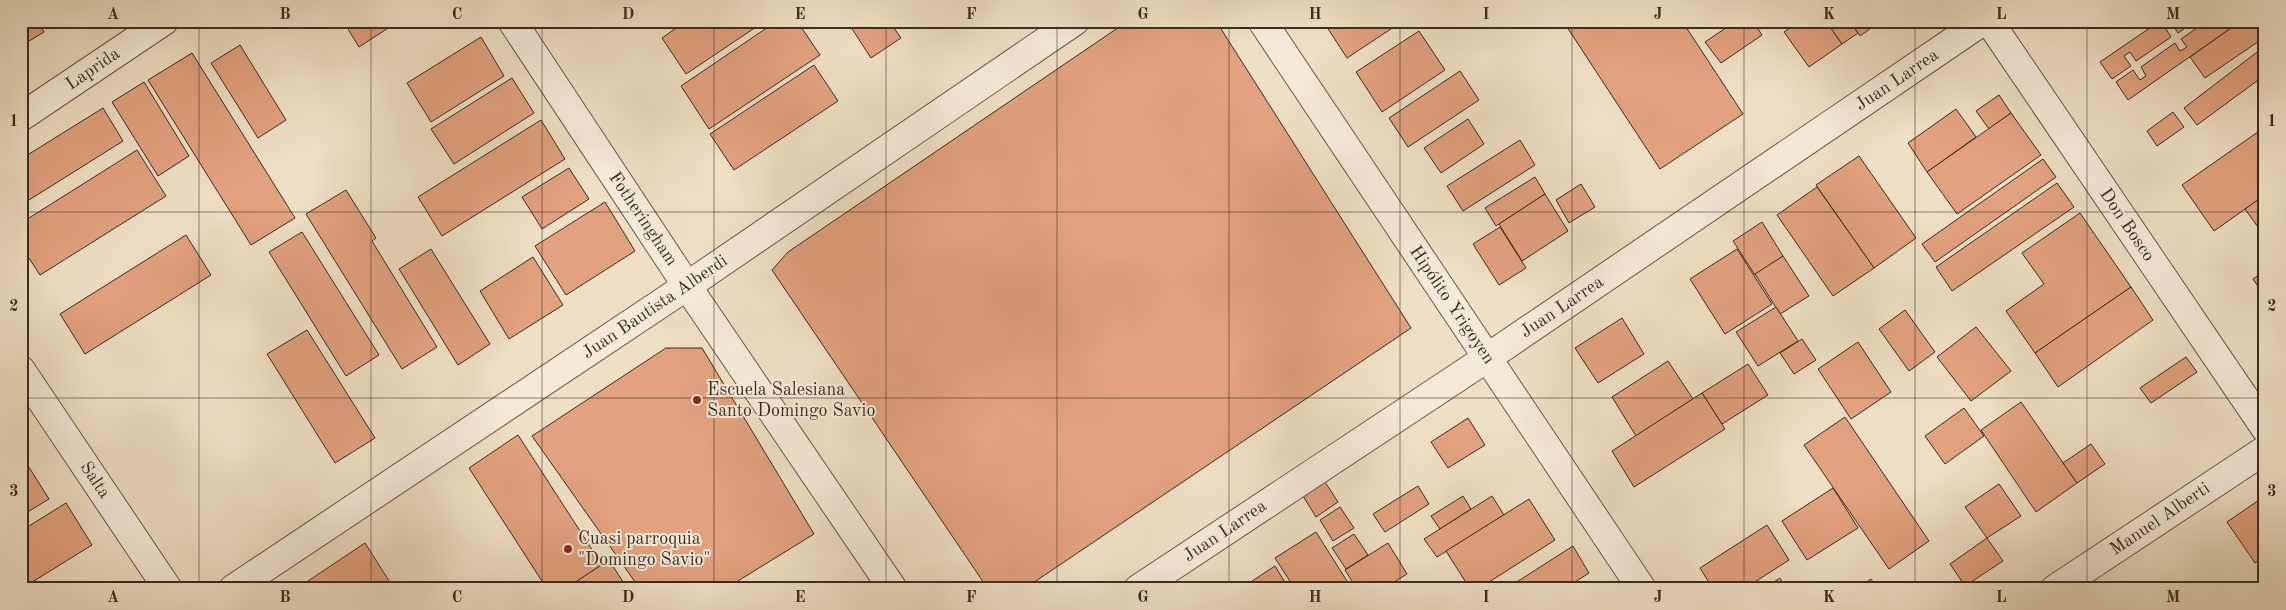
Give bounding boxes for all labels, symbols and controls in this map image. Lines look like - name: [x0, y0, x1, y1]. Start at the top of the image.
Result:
- text: A: [107, 7, 119, 23]
- text: B: [279, 7, 291, 23]
- text: C: [452, 7, 462, 23]
- text: D: [622, 7, 634, 23]
- text: E: [794, 7, 806, 23]
- text: F: [966, 7, 977, 23]
- text: G: [1137, 7, 1149, 23]
- text: H: [1308, 7, 1322, 23]
- text: I: [1482, 7, 1490, 23]
- text: J: [1654, 7, 1663, 23]
- text: K: [1823, 7, 1835, 23]
- text: L: [1996, 7, 2007, 23]
- text: M: [2166, 7, 2180, 23]
- street label: Laprida: [63, 44, 123, 93]
- street label: Juan Larrea: [1852, 46, 1942, 114]
- text: 1: [9, 114, 19, 130]
- text: 1: [2267, 114, 2277, 130]
- street label: Fotheringham: [605, 169, 681, 269]
- street label: Don Bosco: [2096, 185, 2158, 265]
- street label: Hipólito Yrigoyen: [1406, 243, 1498, 367]
- street label: Juan Bautista Alberdi: [579, 252, 731, 362]
- street label: Juan Larrea: [1517, 273, 1607, 341]
- text: 2: [9, 299, 19, 315]
- text: 2: [2267, 299, 2277, 315]
- place label: Escuela Salesiana Santo Domingo Savio: [707, 381, 875, 420]
- marker: Escuela Salesiana Santo Domingo Savio: [691, 394, 703, 406]
- street label: Salta: [76, 458, 114, 502]
- street label: Manuel Alberti: [2107, 479, 2213, 559]
- text: 3: [9, 484, 19, 500]
- text: 3: [2267, 484, 2277, 500]
- street label: Juan Larrea: [1180, 497, 1270, 565]
- place label: Cuasi parroquia "Domingo Savio": [578, 530, 711, 569]
- marker: Cuasi parroquia "Domingo Savio": [562, 543, 574, 555]
- text: A: [107, 590, 119, 606]
- text: B: [279, 590, 291, 606]
- text: C: [452, 590, 462, 606]
- text: D: [622, 590, 634, 606]
- text: E: [794, 590, 806, 606]
- text: F: [966, 590, 977, 606]
- text: G: [1137, 590, 1149, 606]
- text: H: [1308, 590, 1322, 606]
- text: I: [1482, 590, 1490, 606]
- text: J: [1654, 590, 1663, 606]
- text: K: [1823, 590, 1835, 606]
- text: L: [1996, 590, 2007, 606]
- text: M: [2166, 590, 2180, 606]

